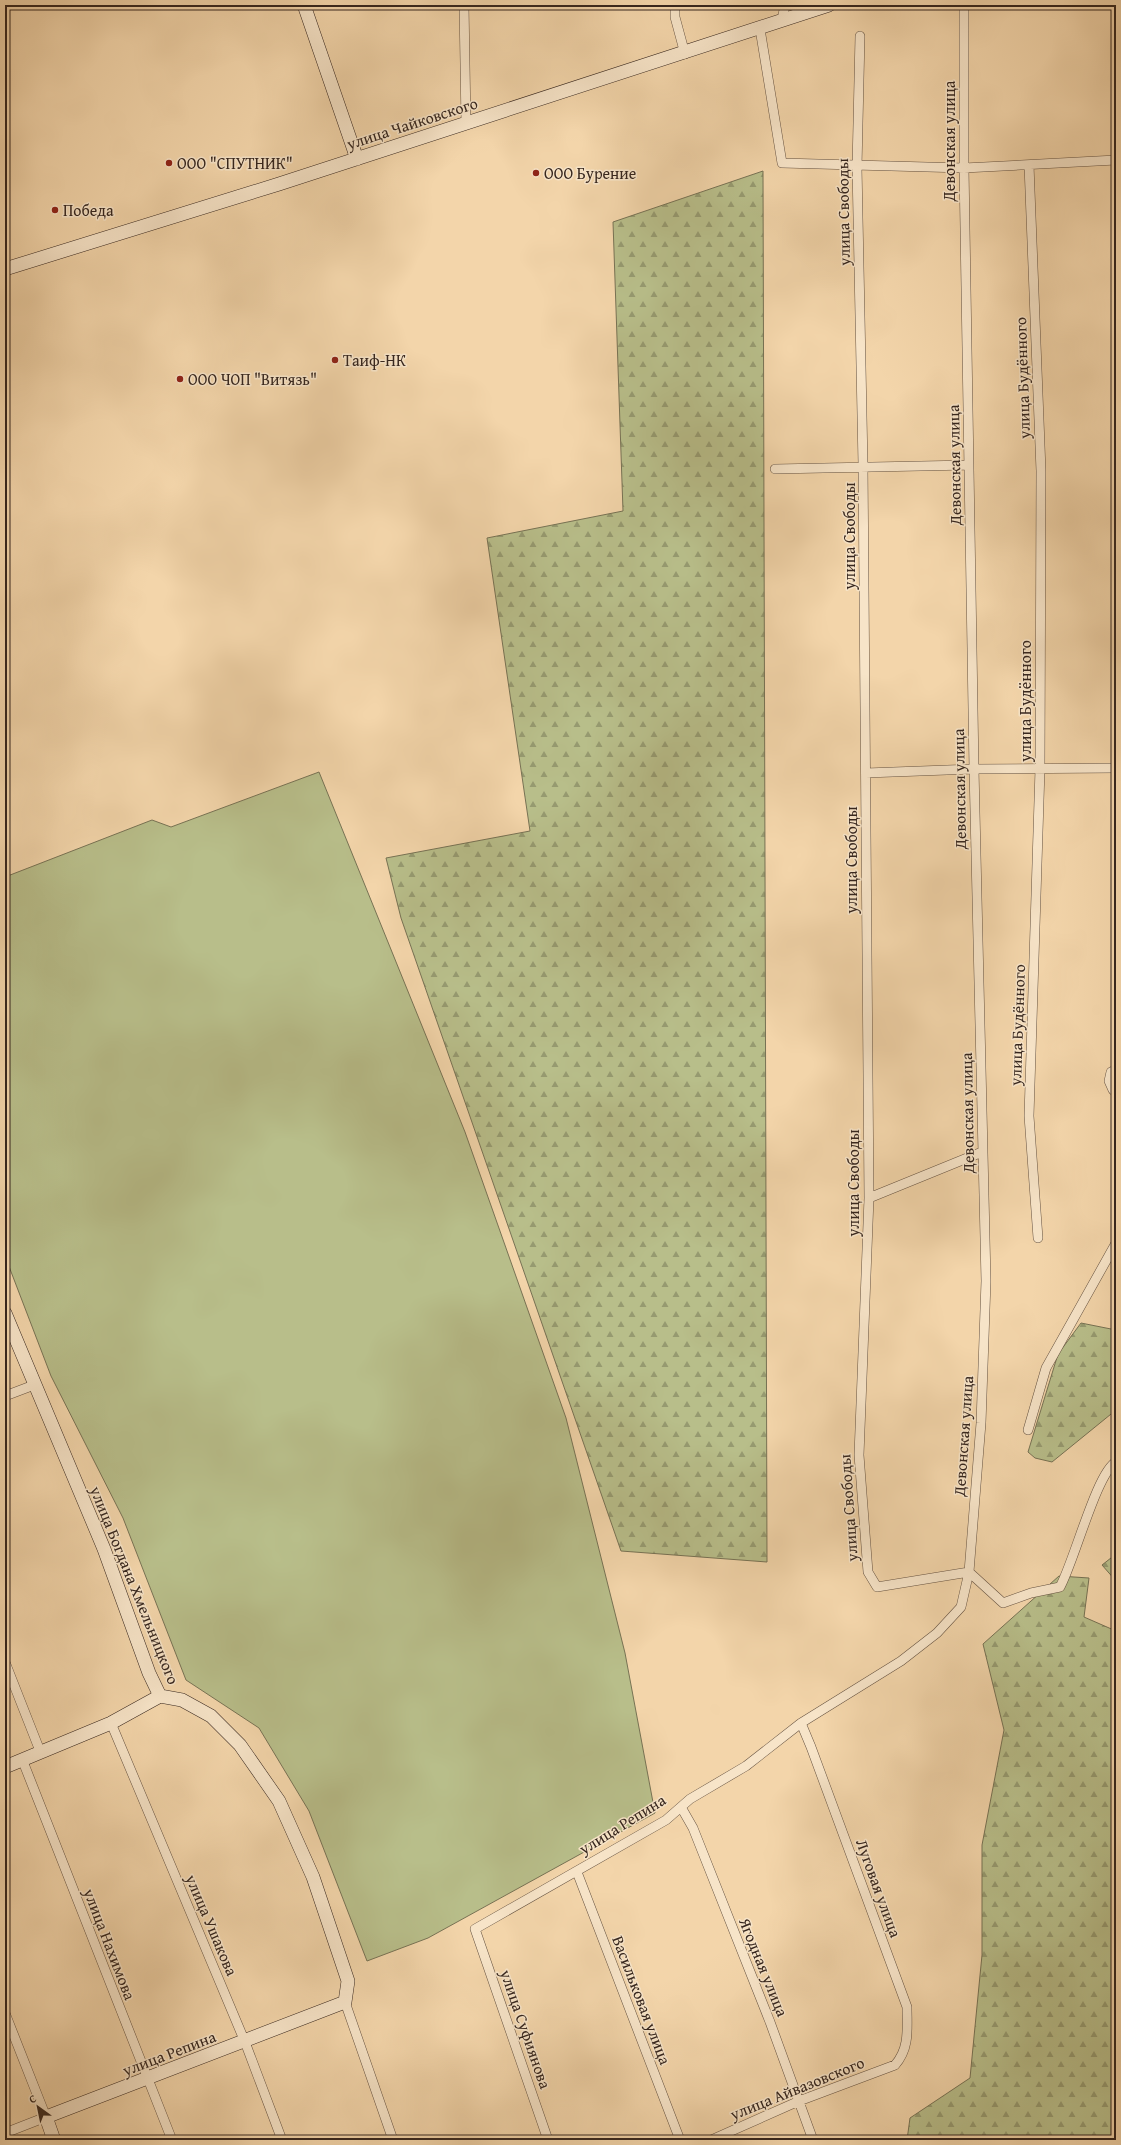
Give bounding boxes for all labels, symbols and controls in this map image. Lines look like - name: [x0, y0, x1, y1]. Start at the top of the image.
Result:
- street label: Девонская улица: [937, 80, 961, 202]
- street label: улица Чайковского: [342, 90, 481, 156]
- place label: ООО "СПУТНИК": [177, 151, 293, 175]
- marker: ООО "СПУТНИК": [164, 158, 174, 168]
- street label: улица Свободы: [830, 158, 856, 267]
- place label: ООО Бурение: [544, 161, 636, 185]
- marker: ООО Бурение: [531, 168, 541, 178]
- place label: Победа: [63, 198, 114, 222]
- marker: Победа: [50, 205, 60, 215]
- street label: улица Будённого: [1008, 317, 1036, 440]
- place label: Таиф-НК: [343, 348, 406, 372]
- marker: Таиф-НК: [330, 355, 340, 365]
- place label: ООО ЧОП "Витязь": [188, 367, 317, 391]
- marker: ООО ЧОП "Витязь": [175, 374, 185, 384]
- street label: Девонская улица: [941, 404, 967, 527]
- street label: улица Свободы: [837, 482, 861, 591]
- street label: улица Будённого: [1013, 640, 1037, 763]
- street label: Девонская улица: [946, 728, 972, 851]
- street label: улица Свободы: [839, 806, 863, 915]
- street label: улица Будённого: [1003, 964, 1031, 1087]
- street label: Девонская улица: [954, 1052, 980, 1175]
- street label: улица Свободы: [841, 1129, 865, 1238]
- street label: Девонская улица: [947, 1374, 979, 1498]
- street label: улица Свободы: [832, 1453, 864, 1564]
- street label: улица Богдана Хмельницкого: [84, 1481, 186, 1688]
- street label: улица Репина: [573, 1788, 670, 1861]
- street label: Луговая улица: [850, 1835, 908, 1941]
- street label: улица Ушакова: [179, 1870, 244, 1980]
- street label: улица Нахимова: [77, 1884, 142, 2004]
- street label: Ягодная улица: [733, 1913, 795, 2020]
- street label: Васильковая улица: [606, 1932, 678, 2068]
- street label: улица Суфиянова: [494, 1965, 558, 2092]
- street label: улица Репина: [118, 2024, 220, 2082]
- street label: улица Айвазовского: [725, 2050, 868, 2126]
- north arrow: [18, 2087, 58, 2127]
- text: С: [26, 2090, 40, 2107]

